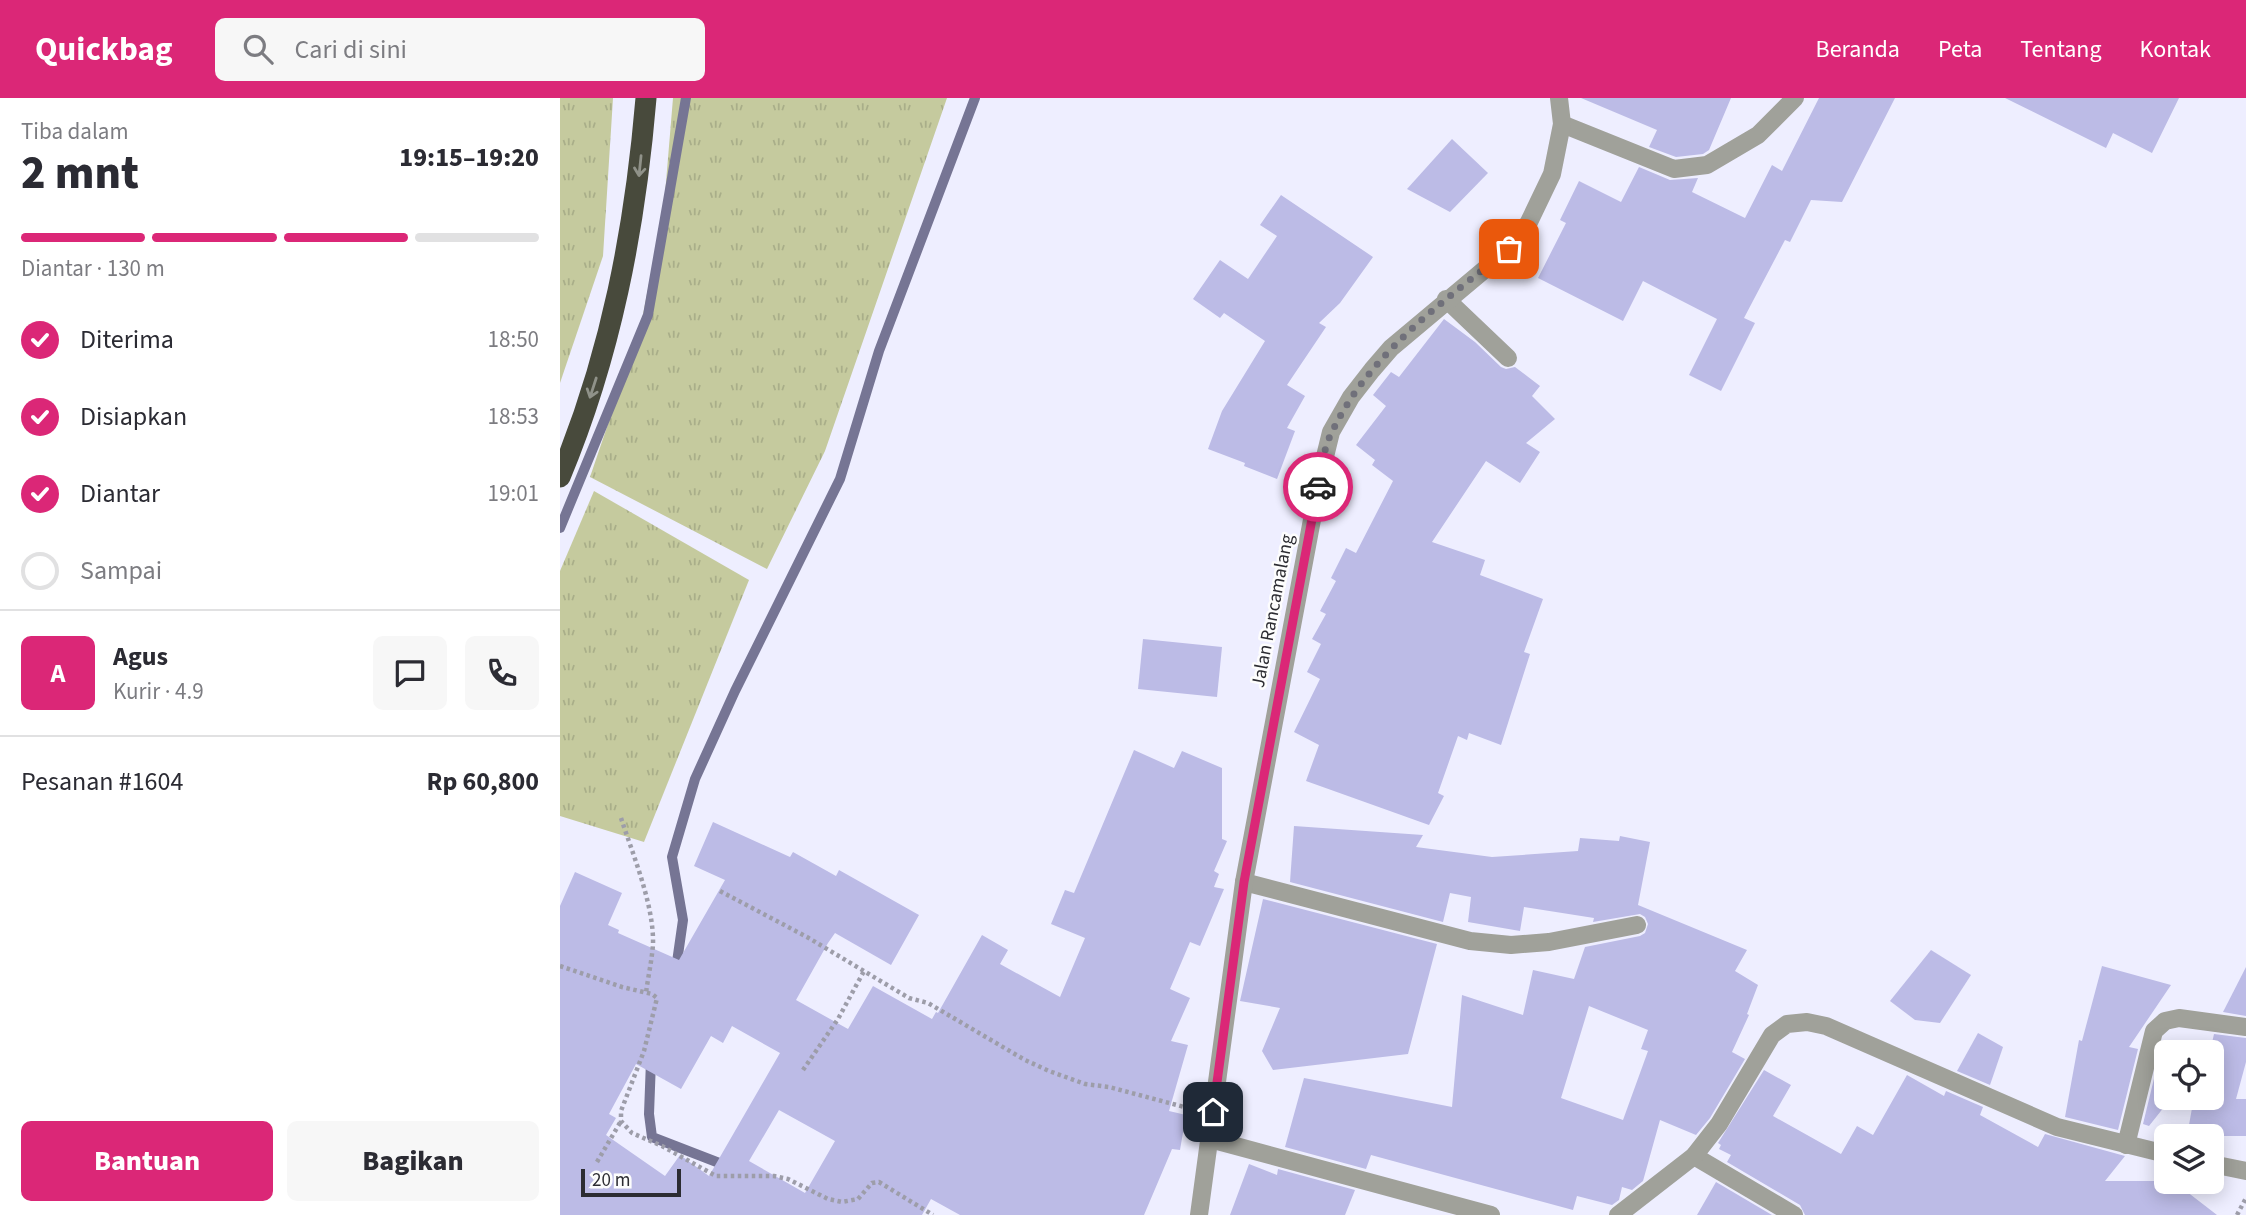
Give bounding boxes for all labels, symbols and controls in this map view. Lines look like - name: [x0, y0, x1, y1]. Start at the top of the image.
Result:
- search box: [215, 18, 705, 81]
- text: Quickbag: [35, 26, 173, 73]
- icon: search: [239, 30, 277, 68]
- text: Cari di sini: [295, 31, 407, 68]
- text: Beranda: [1816, 32, 1900, 67]
- text: Peta: [1938, 32, 1982, 67]
- text: Tentang: [2020, 32, 2102, 67]
- text: Kontak: [2140, 32, 2211, 67]
- text: Tiba dalam: [21, 115, 128, 148]
- text: 19:15–19:20: [399, 139, 539, 176]
- text: 2 mnt: [21, 141, 139, 206]
- one-way arrow: [633, 154, 646, 177]
- pin: [1479, 219, 1539, 279]
- icon: bag: [1490, 230, 1528, 268]
- text: Diantar · 130 m: [21, 252, 165, 285]
- icon: check: [21, 321, 59, 359]
- text: Diterima: [80, 321, 174, 358]
- text: 18:50: [488, 323, 539, 356]
- one-way arrow: [586, 377, 599, 399]
- icon: check: [21, 398, 59, 436]
- text: Disiapkan: [80, 398, 187, 435]
- text: 18:53: [488, 400, 539, 433]
- courier: [1283, 452, 1353, 522]
- icon: car: [1299, 468, 1337, 506]
- icon: check: [21, 475, 59, 513]
- text: Diantar: [80, 475, 160, 512]
- text: 19:01: [488, 477, 539, 510]
- street label: Jalan Rancamalang: [1245, 532, 1301, 690]
- text: Sampai: [80, 552, 162, 589]
- button: chat: [373, 636, 447, 710]
- button: phone: [465, 636, 539, 710]
- text: Agus: [113, 638, 168, 675]
- text: A: [51, 655, 65, 692]
- text: Kurir · 4.9: [113, 675, 204, 708]
- text: Pesanan #1604: [21, 763, 183, 800]
- text: Rp 60,800: [427, 763, 539, 800]
- map controls: [2154, 1040, 2224, 1194]
- button: locate: [2154, 1040, 2224, 1110]
- pin: [1183, 1082, 1243, 1142]
- icon: home: [1194, 1093, 1232, 1131]
- button: Bantuan: [21, 1121, 273, 1201]
- button: Bagikan: [287, 1121, 539, 1201]
- button: layers: [2154, 1124, 2224, 1194]
- scale bar: [581, 1166, 681, 1198]
- text: 20 m: [592, 1167, 630, 1194]

